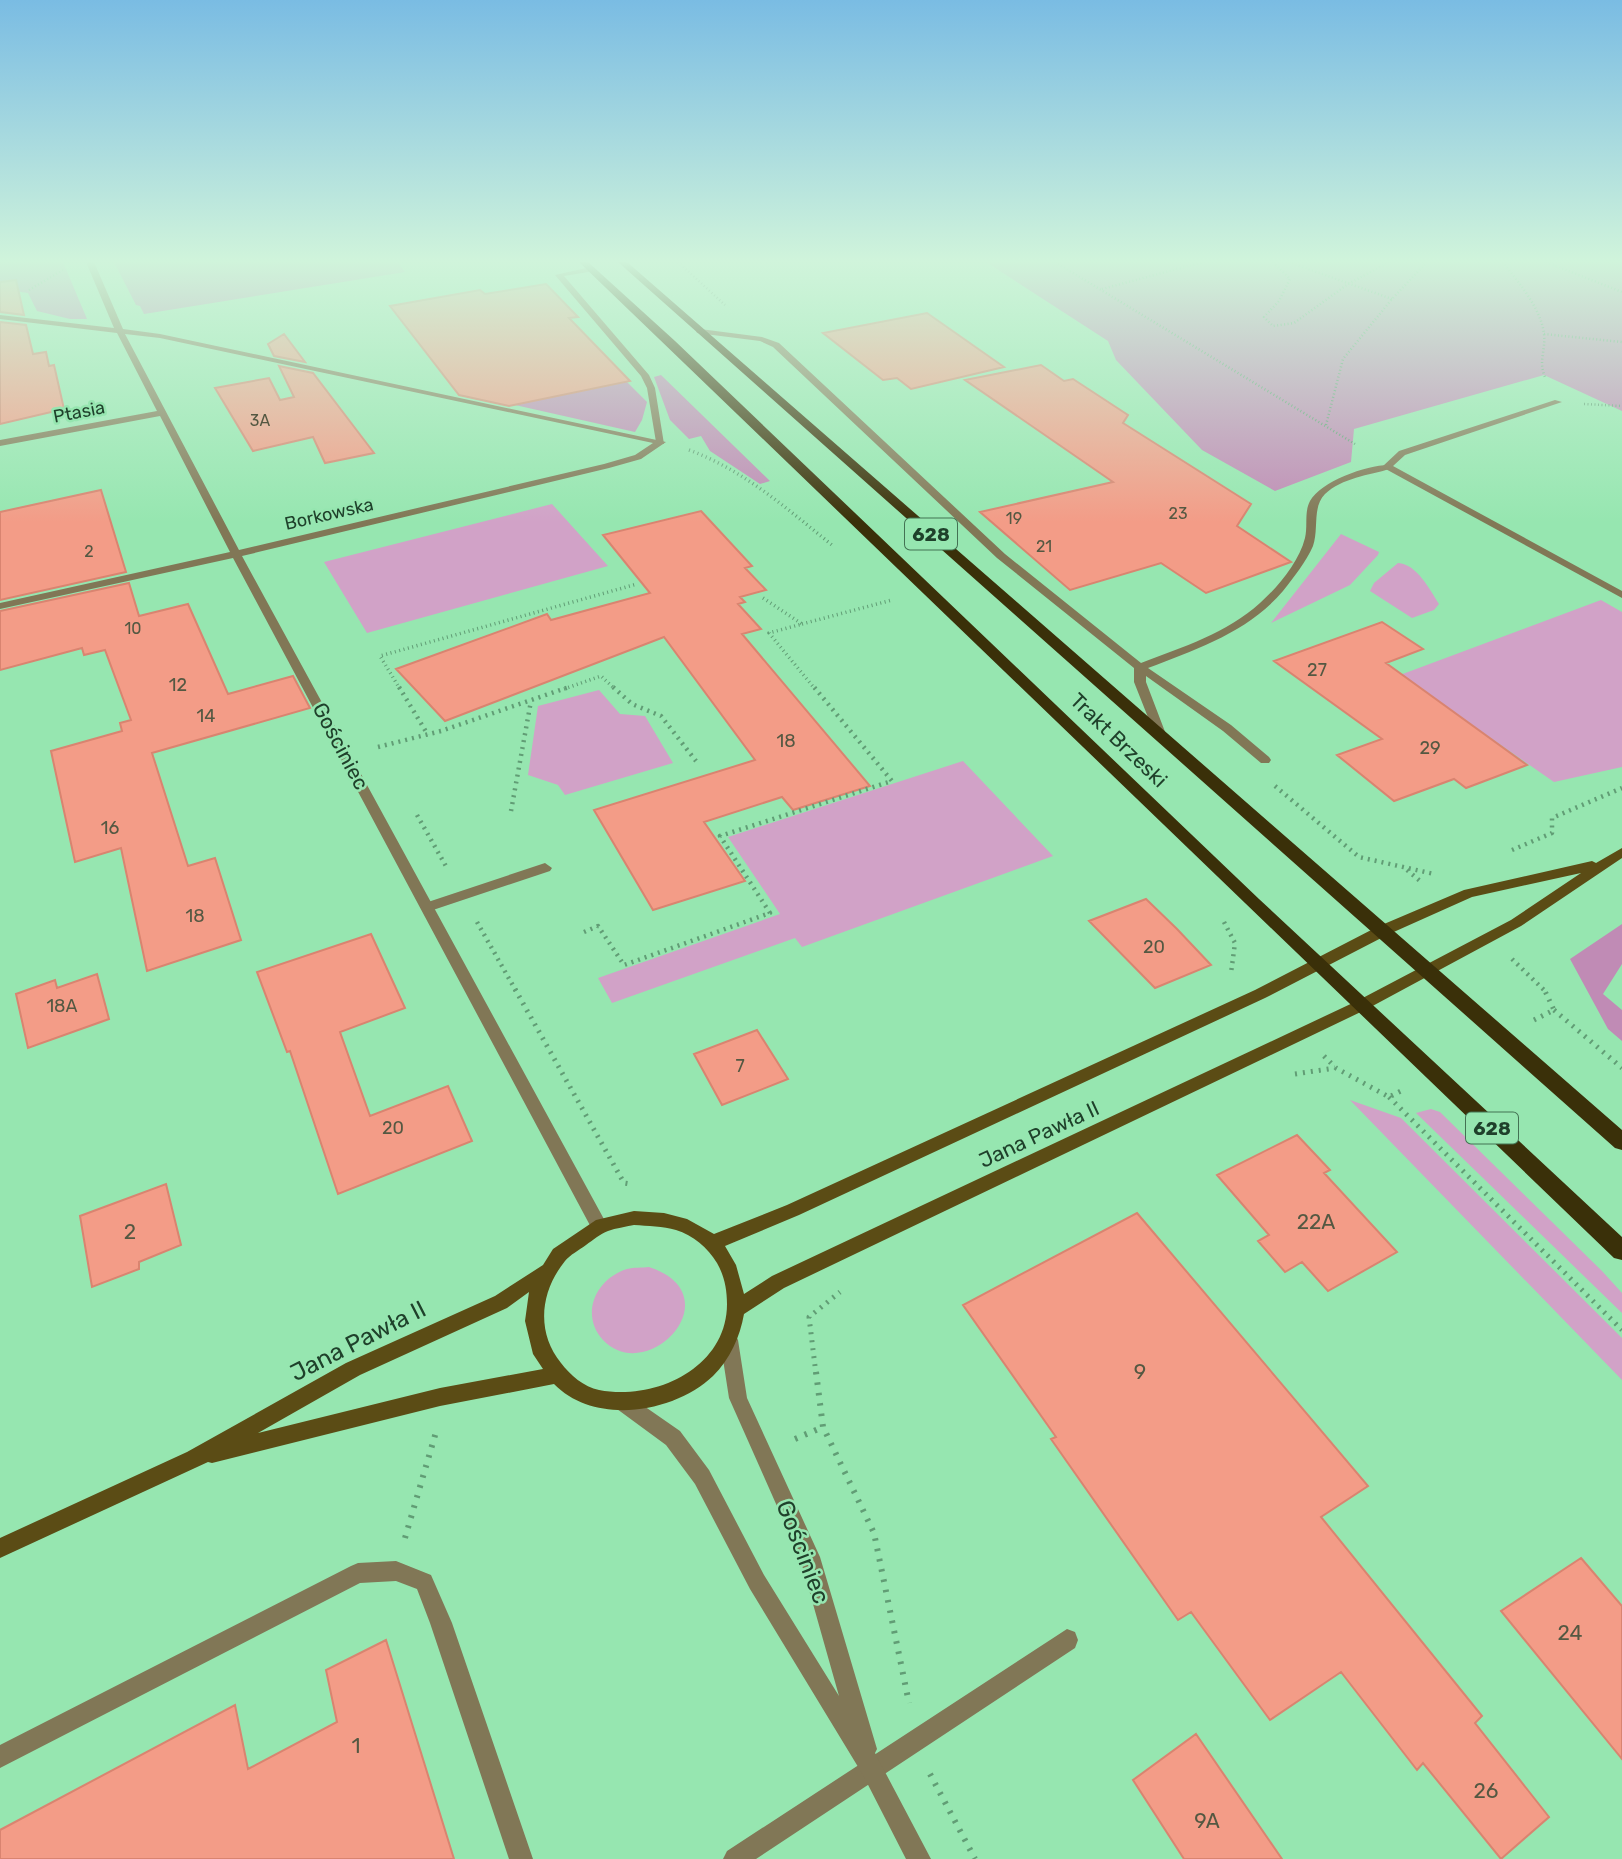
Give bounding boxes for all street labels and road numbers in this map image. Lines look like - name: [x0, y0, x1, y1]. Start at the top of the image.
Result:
- street label: Ptasia: [51, 396, 107, 428]
- street label: Borkowska: [282, 493, 376, 535]
- road number: 628: [905, 519, 957, 550]
- street label: Trakt Brzeski: [1065, 688, 1173, 792]
- street label: Gościniec: [308, 698, 374, 794]
- street label: Jana Pawła II: [975, 1095, 1103, 1173]
- road number: 628: [1466, 1112, 1518, 1144]
- street label: Jana Pawła II: [285, 1295, 431, 1387]
- street label: Gościniec: [770, 1496, 836, 1608]

